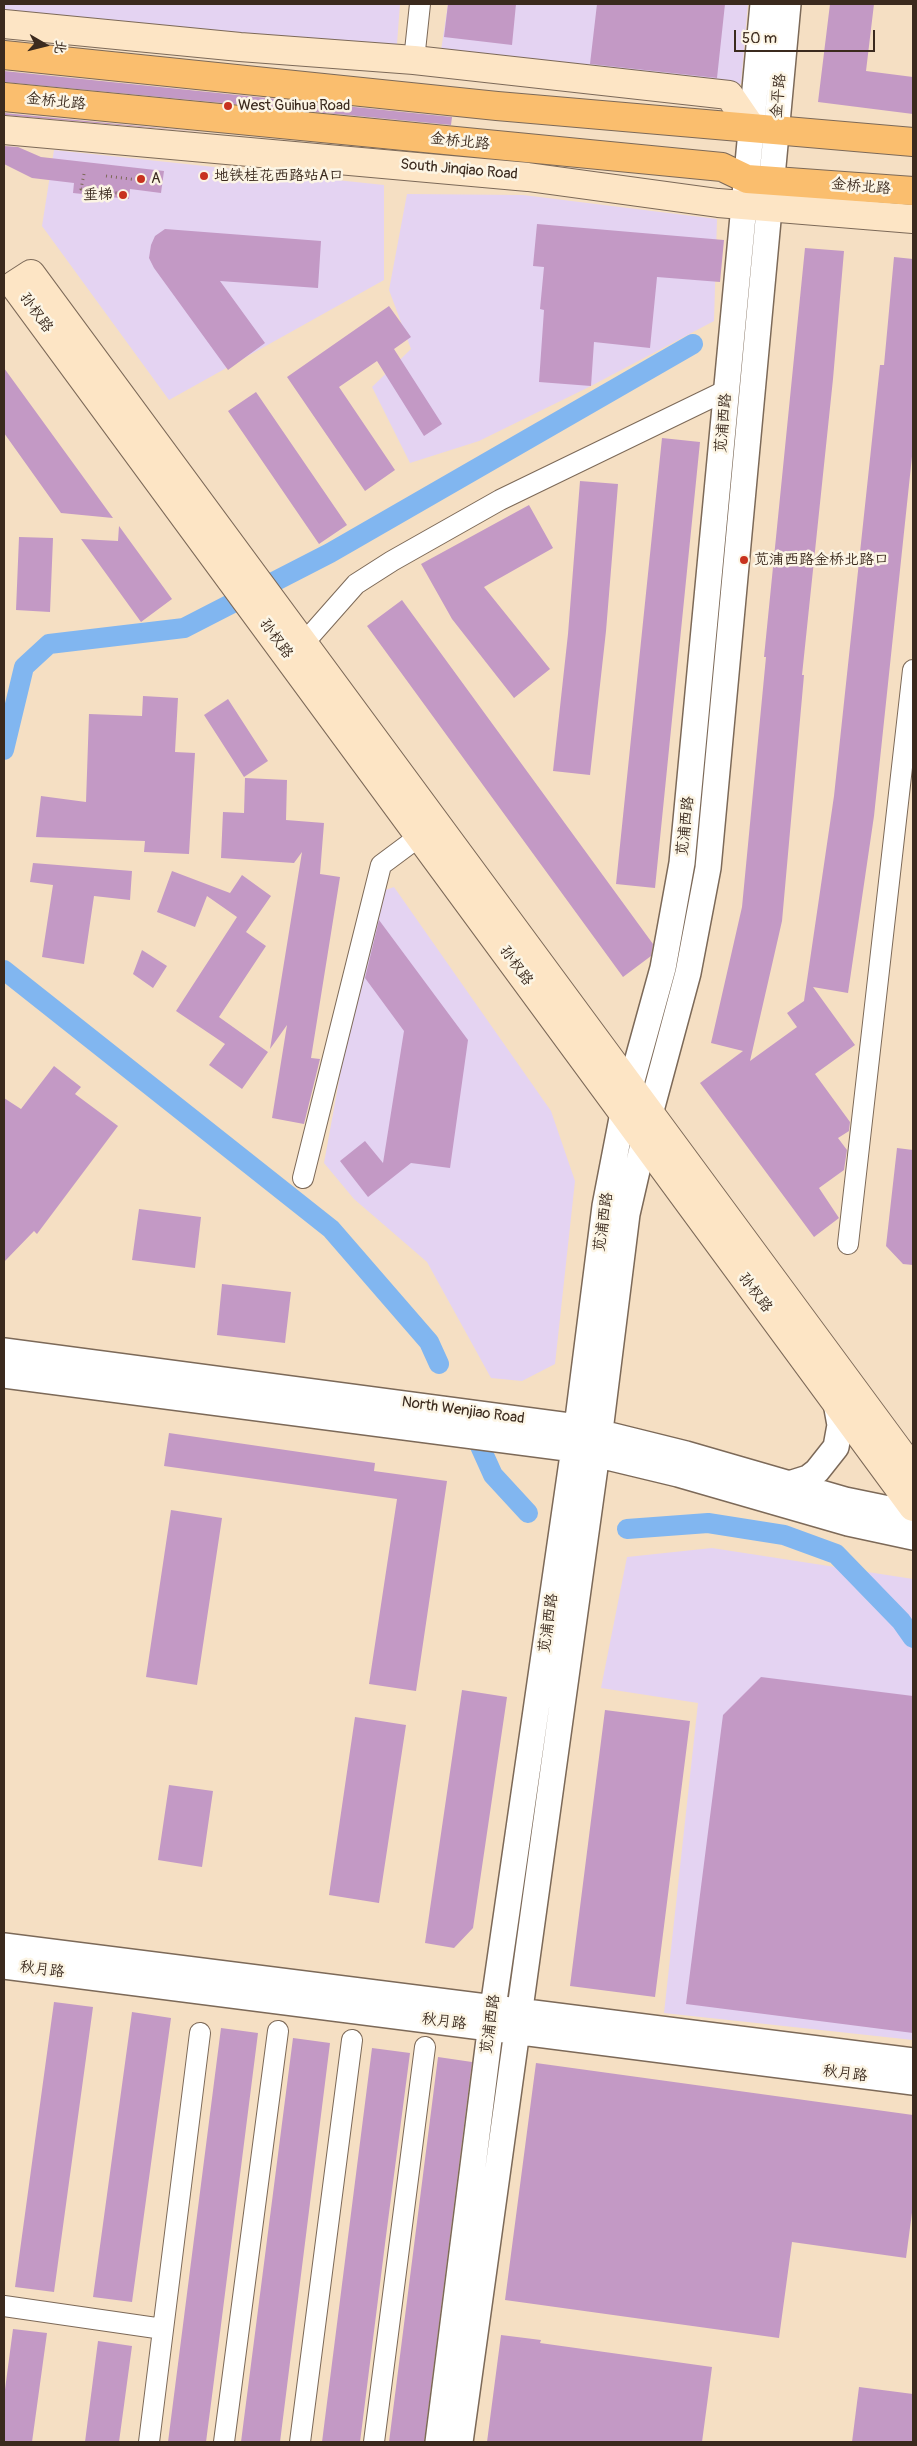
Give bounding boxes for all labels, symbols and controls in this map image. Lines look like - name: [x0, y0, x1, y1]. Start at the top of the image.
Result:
- north arrow: [20, 20, 70, 70]
- scale bar: [737, 20, 878, 52]
- text: 50 m: [742, 29, 777, 48]
- text: 北: [51, 39, 70, 55]
- street label: 金平路: [768, 73, 790, 119]
- street label: 金桥北路: [25, 90, 87, 114]
- place label: West Guihua Road: [238, 97, 350, 115]
- marker: West Guihua Road: [222, 100, 234, 112]
- street label: 金桥北路: [429, 130, 491, 154]
- street label: South Jinqiao Road: [399, 156, 519, 184]
- place label: 地铁桂花西路站A口: [214, 167, 344, 185]
- place label: A: [151, 170, 161, 188]
- marker: 地铁桂花西路站A口: [198, 170, 210, 182]
- marker: A: [135, 173, 147, 185]
- street label: 金桥北路: [830, 175, 892, 199]
- place label: 垂梯: [83, 186, 113, 204]
- marker: 垂梯: [117, 189, 129, 201]
- street label: 孙权路: [15, 290, 57, 336]
- street label: 苋浦西路: [712, 392, 736, 454]
- place label: 苋浦西路金桥北路口: [754, 551, 889, 569]
- marker: 苋浦西路金桥北路口: [738, 554, 750, 566]
- street label: 孙权路: [255, 616, 297, 662]
- street label: 苋浦西路: [674, 795, 698, 857]
- street label: 孙权路: [495, 943, 537, 989]
- street label: 苋浦西路: [591, 1191, 617, 1253]
- street label: 孙权路: [734, 1270, 776, 1316]
- street label: North Wenjiao Road: [400, 1393, 526, 1429]
- street label: 苋浦西路: [536, 1592, 562, 1654]
- street label: 秋月路: [19, 1958, 65, 1982]
- street label: 苋浦西路: [478, 1993, 504, 2055]
- street label: 秋月路: [421, 2010, 467, 2034]
- street label: 秋月路: [822, 2062, 868, 2086]

